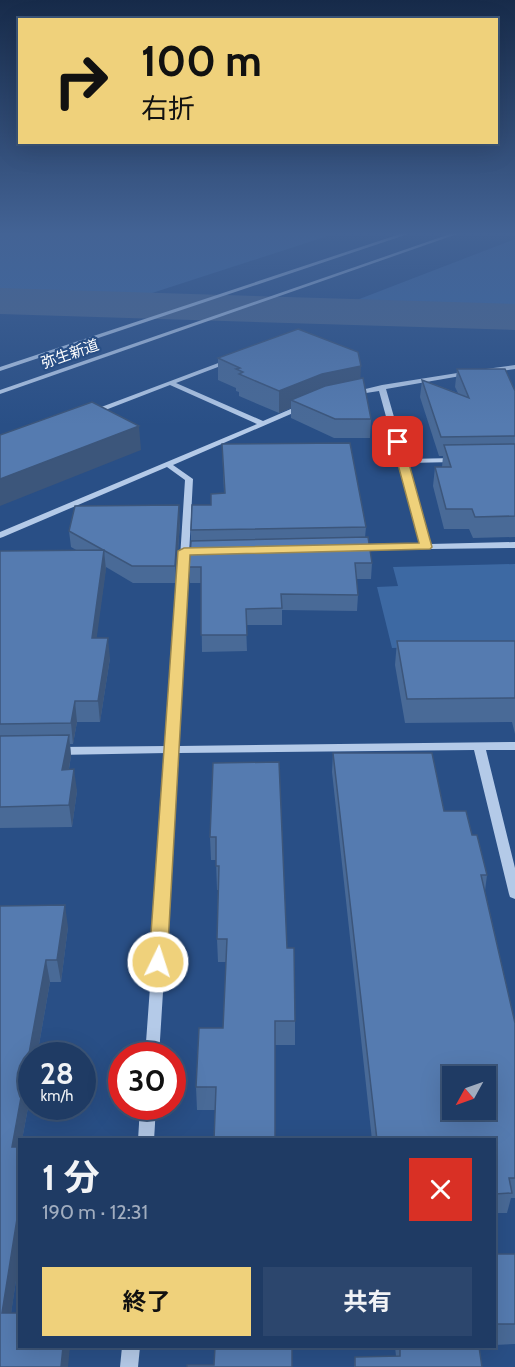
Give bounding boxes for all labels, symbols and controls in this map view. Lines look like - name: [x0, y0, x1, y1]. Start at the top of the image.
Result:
- text: 100 m: [141, 35, 262, 87]
- icon: right: [42, 42, 120, 120]
- text: 右折: [141, 92, 195, 125]
- street label: 弥生新道: [39, 336, 101, 372]
- pin: [372, 416, 423, 467]
- icon: arrive: [381, 425, 414, 458]
- position arrow: [126, 930, 190, 994]
- speed limit sign: 30: [108, 1042, 186, 1120]
- text: 28: [40, 1055, 74, 1092]
- north arrow: [442, 1066, 496, 1120]
- map controls: [442, 1066, 496, 1120]
- text: km/h: [41, 1087, 73, 1105]
- text: 1 分: [42, 1155, 99, 1199]
- button: close: [409, 1158, 472, 1221]
- text: 190 m · 12:31: [42, 1200, 148, 1224]
- button: 終了: [42, 1267, 251, 1336]
- button: 共有: [263, 1267, 472, 1336]

